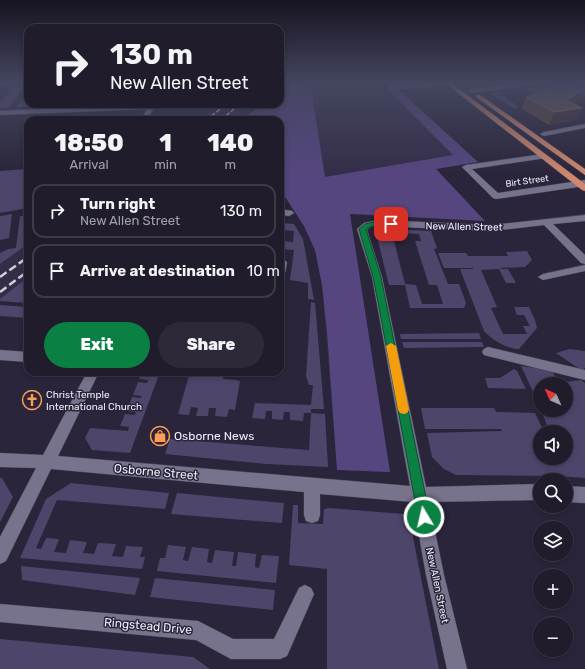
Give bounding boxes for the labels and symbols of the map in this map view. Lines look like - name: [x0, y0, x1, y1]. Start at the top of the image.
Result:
- street label: Birt Street: [505, 173, 550, 189]
- pin: [374, 207, 408, 241]
- street label: New Allen Street: [425, 220, 503, 234]
- north arrow: [533, 377, 573, 417]
- church icon: Christ Temple International Church: [21, 389, 43, 411]
- place label: Christ Temple International Church: [46, 389, 142, 413]
- shop icon: Osborne News: [149, 425, 171, 447]
- place label: Osborne News: [174, 429, 254, 443]
- street label: Osborne Street: [113, 461, 199, 483]
- position arrow: [403, 496, 445, 538]
- street label: New Allen Street: [423, 546, 451, 624]
- street label: Ringstead Drive: [103, 615, 193, 637]

